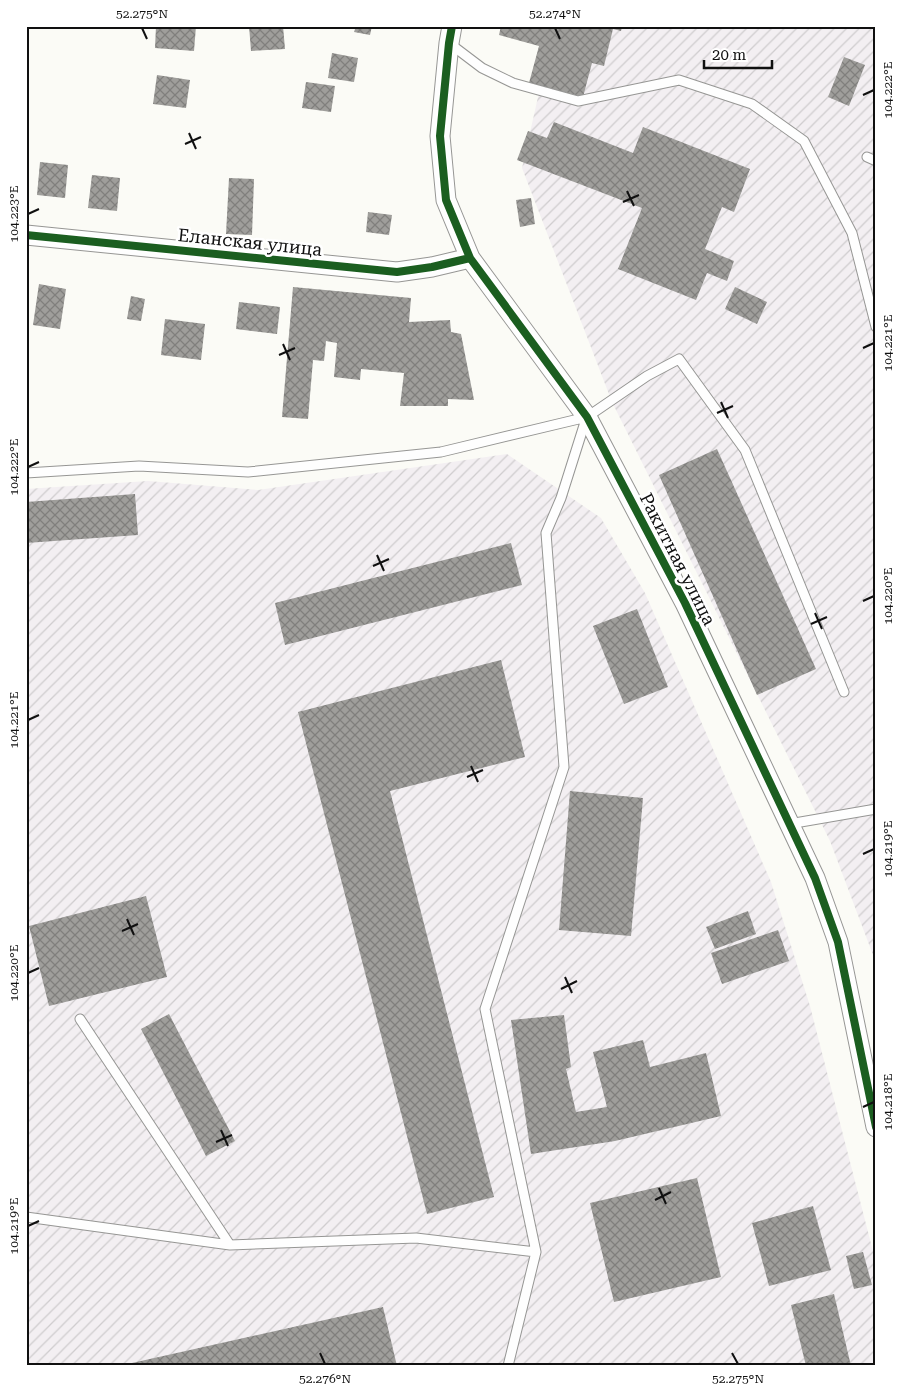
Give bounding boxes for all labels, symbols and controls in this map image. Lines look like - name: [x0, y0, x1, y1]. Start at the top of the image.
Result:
- text: 52.275°N: [116, 7, 168, 21]
- text: 52.274°N: [529, 7, 581, 21]
- scale bar: [704, 38, 772, 70]
- text: 20 m: [712, 46, 747, 64]
- text: 104.222°E: [881, 62, 895, 118]
- text: 104.223°E: [7, 186, 21, 242]
- street label: Еланская улица: [177, 224, 323, 260]
- text: 104.221°E: [881, 315, 895, 371]
- text: 104.222°E: [7, 439, 21, 495]
- street label: Ракитная улица: [636, 489, 721, 629]
- text: 104.220°E: [881, 568, 895, 624]
- text: 104.221°E: [7, 692, 21, 748]
- text: 104.219°E: [881, 821, 895, 877]
- text: 104.220°E: [7, 945, 21, 1001]
- text: 104.218°E: [881, 1074, 895, 1130]
- text: 104.219°E: [7, 1198, 21, 1254]
- text: 52.276°N: [299, 1372, 351, 1386]
- text: 52.275°N: [712, 1372, 764, 1386]

